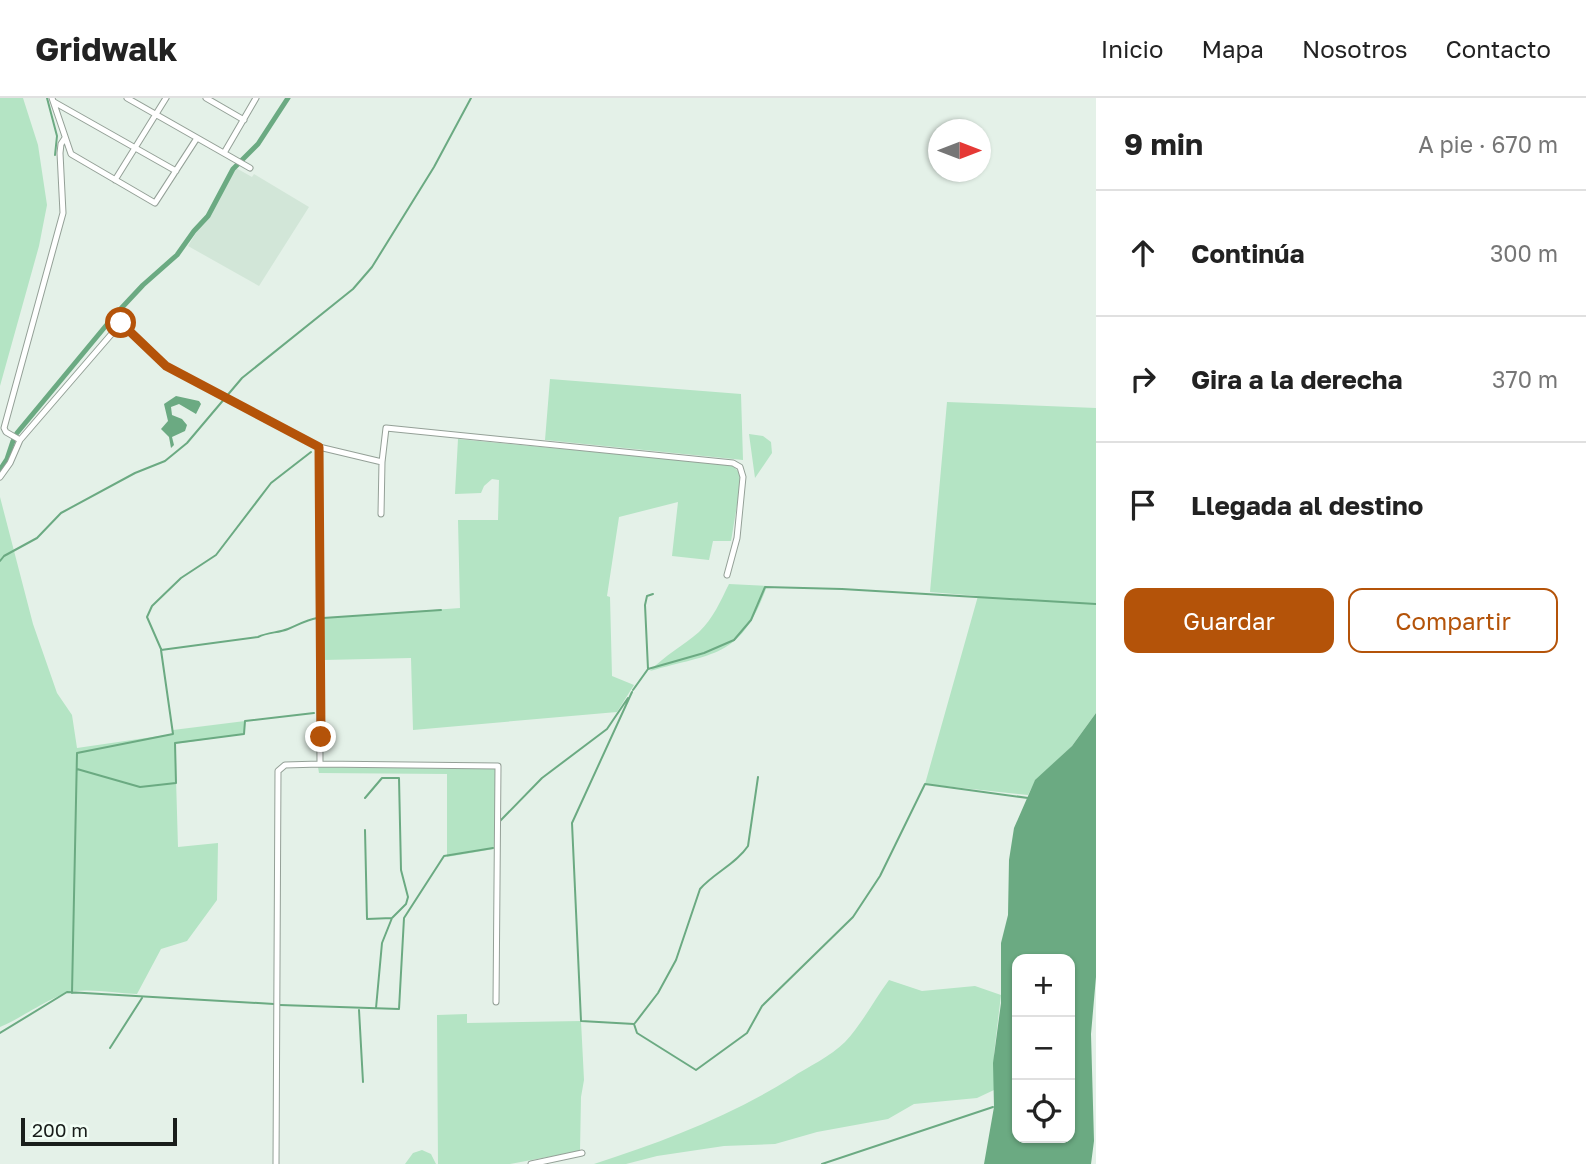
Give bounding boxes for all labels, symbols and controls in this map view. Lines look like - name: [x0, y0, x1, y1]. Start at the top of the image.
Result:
- text: Gridwalk: [35, 29, 177, 68]
- text: Inicio: [1101, 34, 1163, 63]
- text: Mapa: [1201, 34, 1264, 63]
- text: Nosotros: [1302, 34, 1408, 63]
- text: Contacto: [1446, 34, 1551, 63]
- north arrow: [928, 119, 991, 182]
- text: 9 min: [1124, 126, 1203, 162]
- text: A pie · 670 m: [1418, 130, 1558, 158]
- icon: ahead: [1124, 234, 1162, 272]
- text: Continúa: [1191, 238, 1305, 269]
- text: 300 m: [1490, 239, 1558, 267]
- route start: [105, 307, 136, 338]
- icon: right: [1124, 360, 1162, 398]
- text: Gira a la derecha: [1191, 364, 1403, 395]
- text: 370 m: [1492, 365, 1558, 393]
- icon: arrive: [1124, 486, 1162, 524]
- text: Llegada al destino: [1191, 490, 1423, 521]
- button: Guardar: [1124, 588, 1334, 653]
- button: Compartir: [1348, 588, 1558, 653]
- route end: [305, 721, 336, 752]
- map controls: [1012, 954, 1075, 1143]
- button: +: [1012, 954, 1075, 1017]
- button: −: [1012, 1017, 1075, 1080]
- button: locate: [1012, 1080, 1075, 1143]
- scale bar: [21, 1115, 177, 1147]
- text: 200 m: [32, 1118, 88, 1141]

